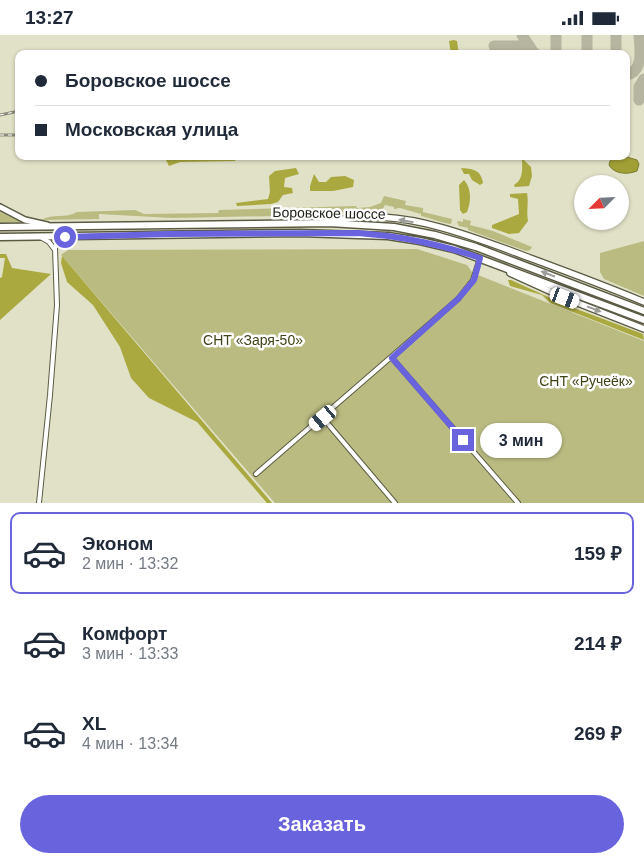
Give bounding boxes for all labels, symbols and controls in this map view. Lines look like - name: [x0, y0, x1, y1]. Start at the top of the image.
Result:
- text: 13:27: [25, 7, 74, 28]
- text: Боровское шоссе: [65, 70, 231, 91]
- text: Московская улица: [65, 119, 238, 140]
- north arrow: [574, 175, 629, 230]
- map controls: [574, 175, 629, 230]
- street label: Боровское шоссе: [272, 204, 386, 222]
- one-way arrow: [397, 216, 413, 224]
- route start: [54, 226, 76, 248]
- one-way arrow: [541, 270, 555, 278]
- car: [548, 286, 581, 310]
- one-way arrow: [587, 306, 601, 314]
- park label: СНТ «Заря-50»: [203, 332, 303, 348]
- park label: СНТ «Ручеёк»: [539, 373, 633, 389]
- car: [306, 403, 339, 433]
- callout: 3 мин: [480, 423, 563, 457]
- route end: [452, 429, 474, 451]
- text: 3 мин: [499, 432, 543, 449]
- icon: car: [22, 531, 67, 576]
- text: Эконом: [82, 533, 153, 554]
- text: 159 ₽: [574, 543, 622, 564]
- text: 2 мин · 13:32: [82, 555, 178, 572]
- icon: car: [22, 621, 67, 666]
- text: Комфорт: [82, 623, 167, 644]
- text: 214 ₽: [574, 633, 622, 654]
- text: 3 мин · 13:33: [82, 645, 178, 662]
- icon: car: [22, 711, 67, 756]
- text: XL: [82, 713, 106, 734]
- text: 269 ₽: [574, 723, 622, 744]
- text: 4 мин · 13:34: [82, 735, 178, 752]
- button: Заказать: [20, 795, 624, 853]

